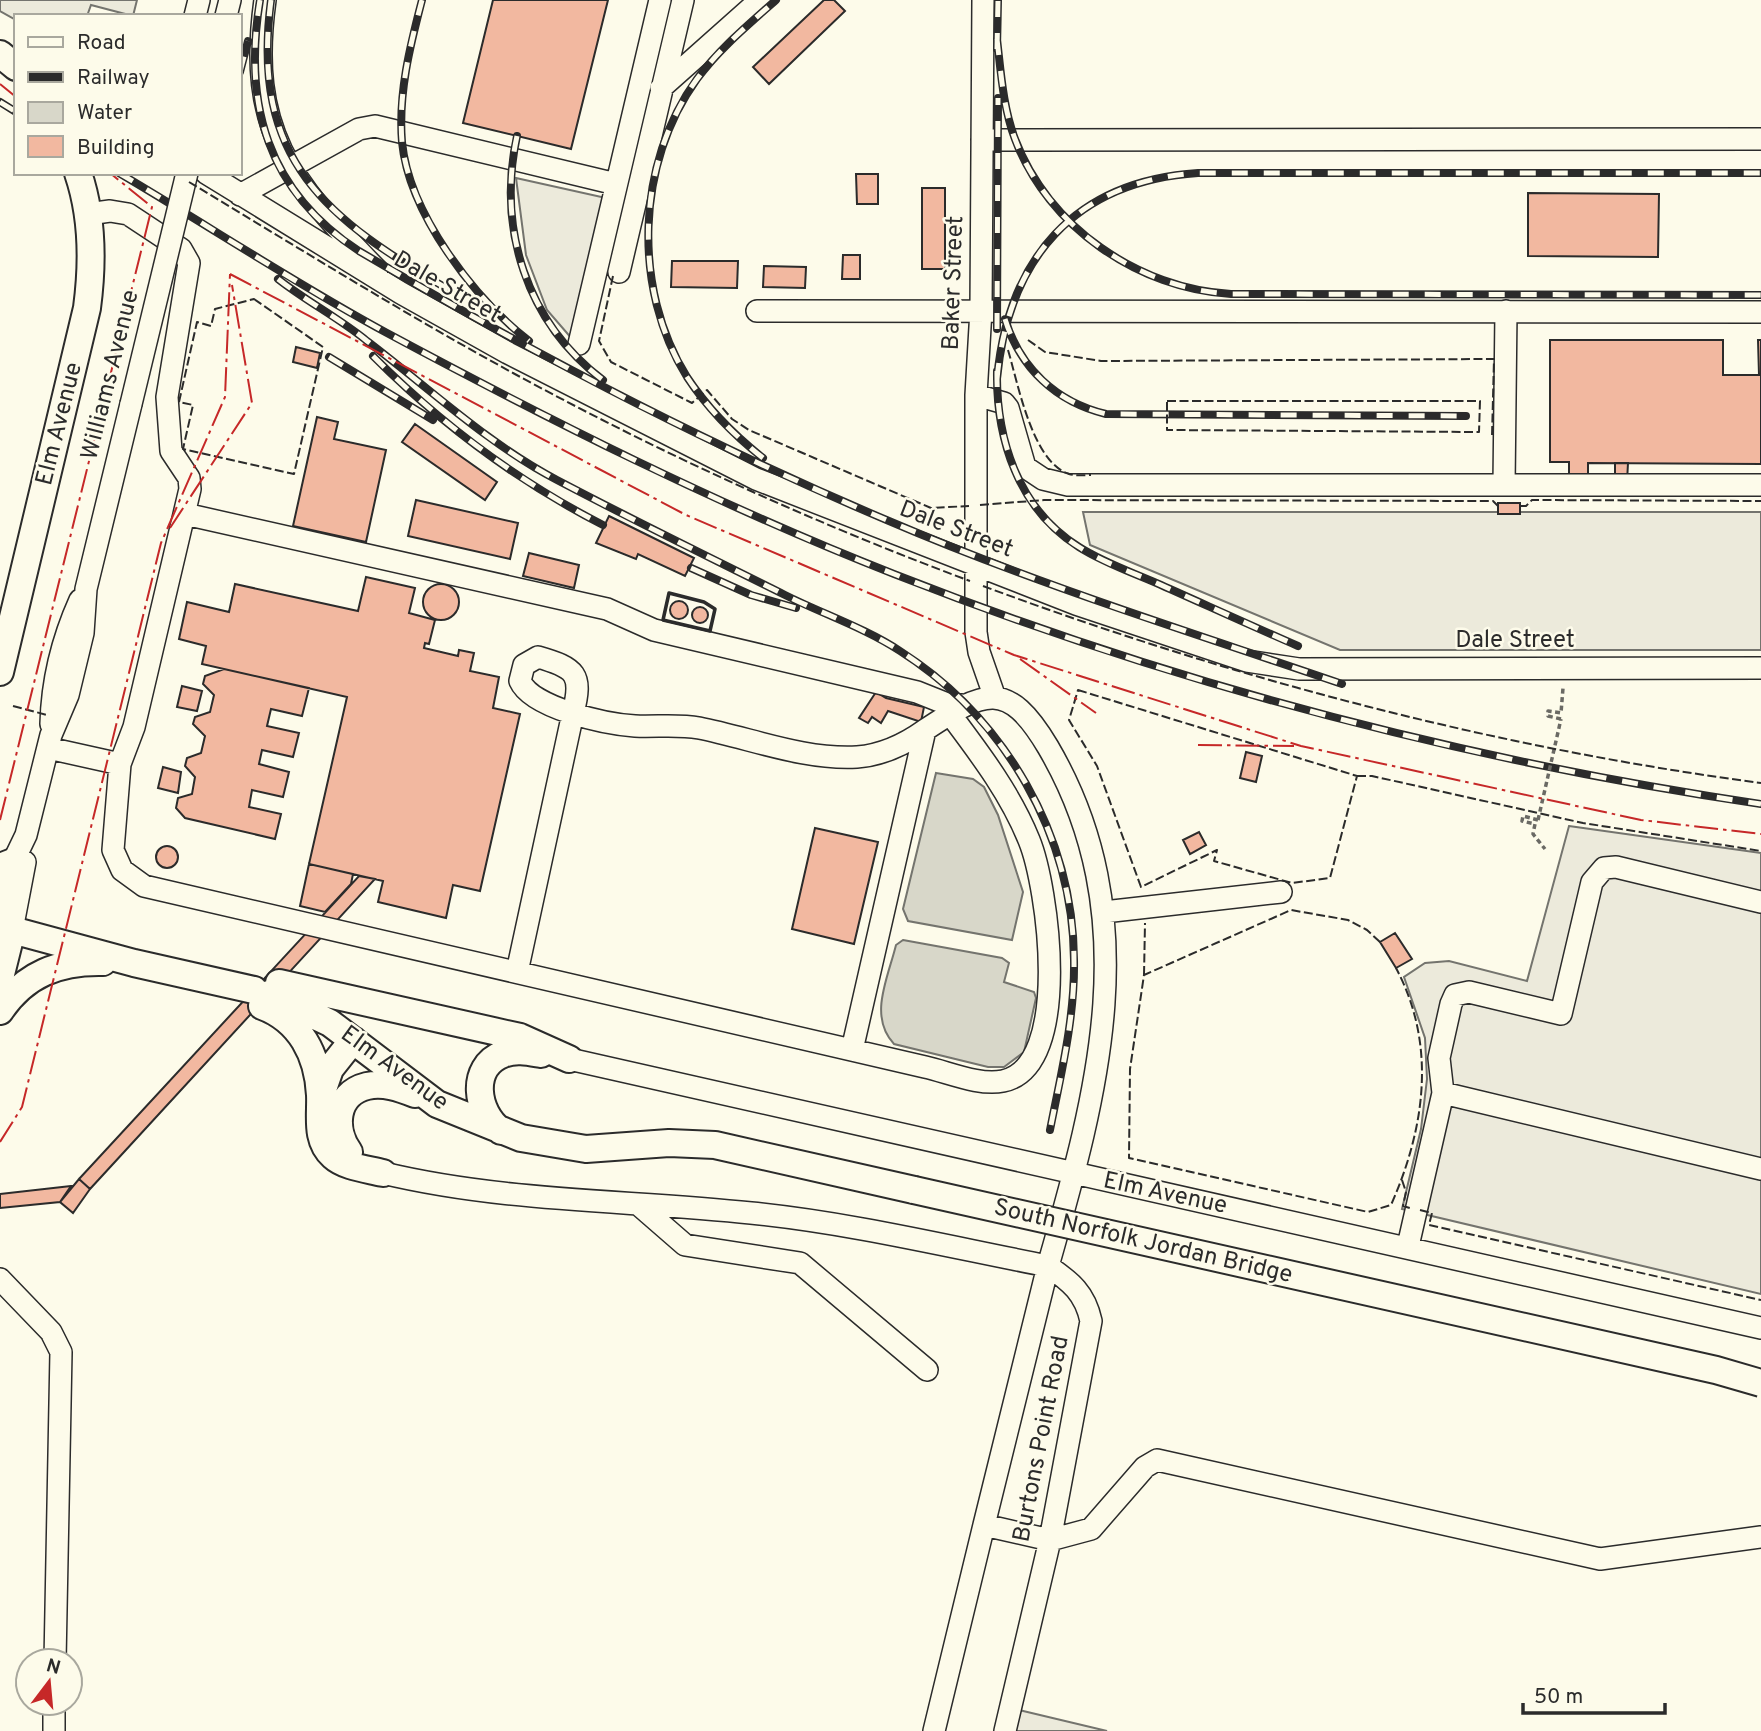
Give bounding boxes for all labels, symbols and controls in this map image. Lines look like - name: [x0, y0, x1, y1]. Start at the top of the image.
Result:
- legend: [14, 14, 242, 175]
- text: Road: [77, 30, 126, 57]
- text: Railway: [77, 65, 150, 92]
- text: Water: [77, 100, 132, 127]
- text: Building: [77, 135, 155, 162]
- street label: Baker Street: [937, 215, 971, 351]
- street label: Dale Street: [388, 245, 506, 331]
- street label: Williams Avenue: [75, 287, 147, 463]
- street label: Elm Avenue: [30, 359, 90, 489]
- street label: Dale Street: [895, 495, 1017, 565]
- street label: Dale Street: [1455, 626, 1575, 656]
- street label: Elm Avenue: [334, 1020, 454, 1118]
- street label: Elm Avenue: [1100, 1166, 1230, 1222]
- street label: South Norfolk Jordan Bridge: [991, 1193, 1295, 1291]
- street label: Burtons Point Road: [1007, 1333, 1077, 1545]
- north arrow: [14, 1647, 84, 1717]
- text: N: [43, 1654, 63, 1681]
- scale bar: [1523, 1672, 1665, 1716]
- text: 50 m: [1534, 1684, 1583, 1711]

